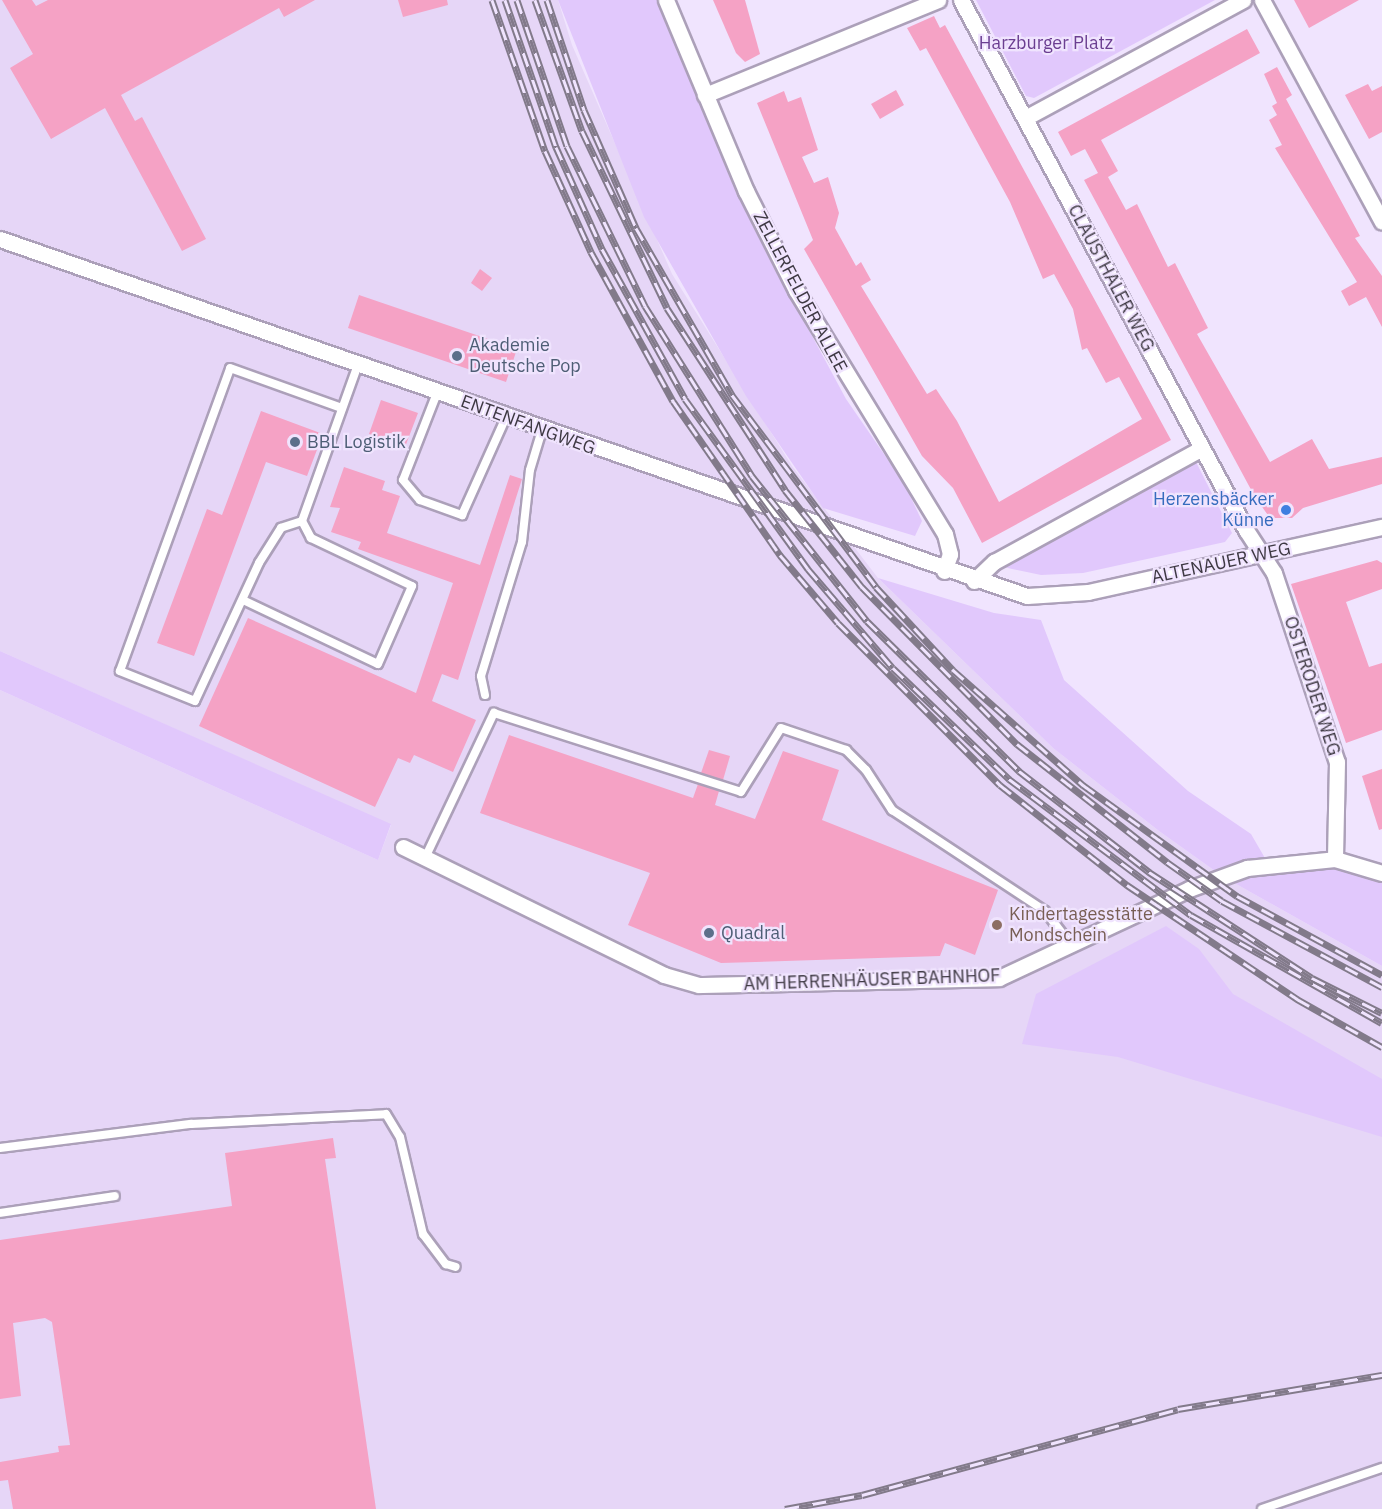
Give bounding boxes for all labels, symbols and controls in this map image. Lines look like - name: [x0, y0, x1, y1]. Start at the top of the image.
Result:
- park label: Harzburger Platz: [979, 32, 1113, 54]
- street label: CLAUSTHALER WEG: [1063, 201, 1159, 355]
- street label: ZELLERFELDER ALLEE: [748, 208, 852, 376]
- place label: Akademie Deutsche Pop: [469, 335, 581, 378]
- marker: Akademie Deutsche Pop: [450, 349, 464, 363]
- street label: ENTENFANGWEG: [458, 391, 598, 459]
- place label: BBL Logistik: [307, 431, 406, 453]
- marker: BBL Logistik: [288, 435, 302, 449]
- place label: Herzensbäcker Künne: [1153, 489, 1274, 532]
- marker: Herzensbäcker Künne: [1279, 503, 1293, 517]
- street label: ALTENAUER WEG: [1149, 538, 1293, 588]
- street label: OSTERODER WEG: [1279, 614, 1345, 758]
- place label: Kindertagesstätte Mondschein: [1009, 904, 1153, 946]
- marker: Kindertagesstätte Mondschein: [990, 918, 1004, 932]
- place label: Quadral: [721, 922, 785, 944]
- marker: Quadral: [702, 926, 716, 940]
- street label: AM HERRENHÄUSER BAHNHOF: [743, 965, 1001, 995]

